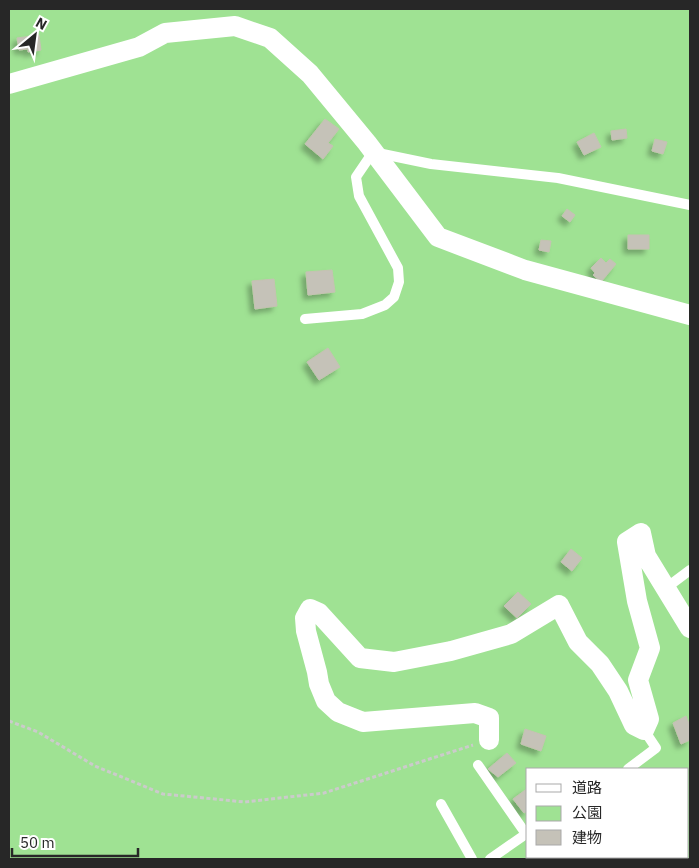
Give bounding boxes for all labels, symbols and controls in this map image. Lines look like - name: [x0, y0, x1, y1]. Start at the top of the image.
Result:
- north arrow: [10, 10, 60, 60]
- text: N: [33, 13, 50, 34]
- legend: [526, 768, 689, 858]
- text: 道路: [572, 778, 602, 797]
- text: 公園: [572, 803, 602, 822]
- scale bar: [12, 826, 139, 858]
- text: 建物: [572, 828, 602, 847]
- text: 50 m: [20, 833, 55, 852]

